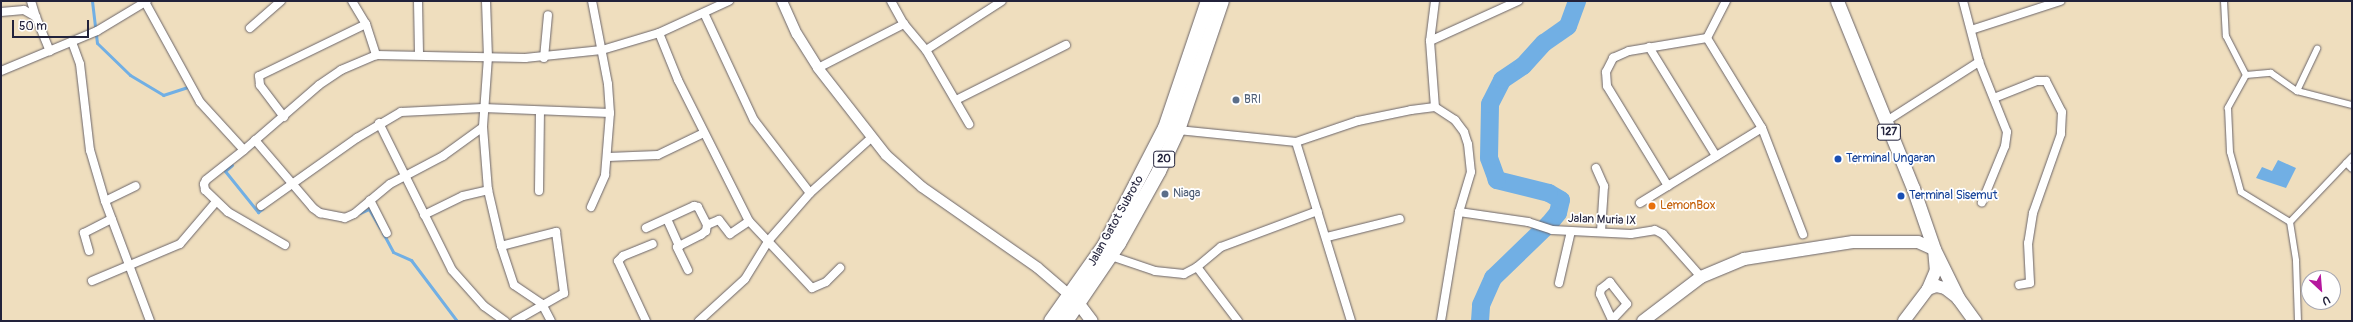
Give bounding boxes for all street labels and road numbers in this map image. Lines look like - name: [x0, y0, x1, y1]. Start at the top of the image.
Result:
- road number: 127: [1876, 123, 1902, 141]
- road number: 20: [1153, 150, 1175, 168]
- street label: Jalan Gatot Subroto: [1085, 173, 1147, 269]
- street label: Jalan Muria IX: [1568, 212, 1636, 228]

